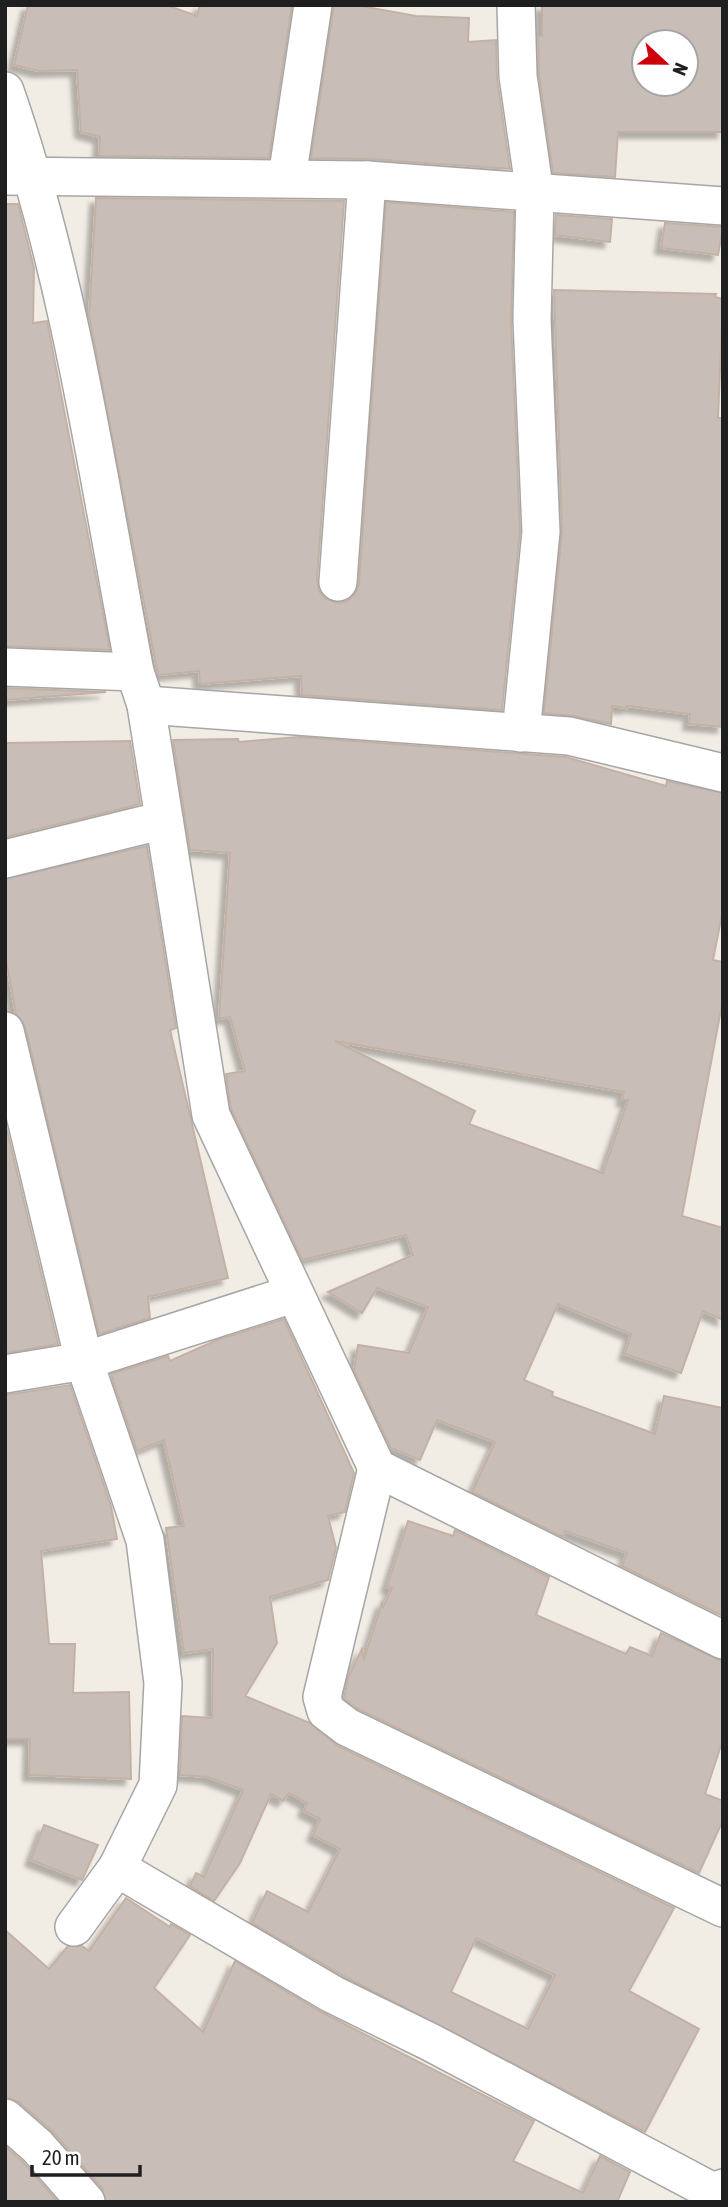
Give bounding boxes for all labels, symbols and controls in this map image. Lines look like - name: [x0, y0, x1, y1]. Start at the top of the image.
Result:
- north arrow: [630, 28, 700, 98]
- text: N: [668, 60, 693, 79]
- scale bar: [32, 2134, 140, 2178]
- text: 20 m: [42, 2145, 80, 2169]

